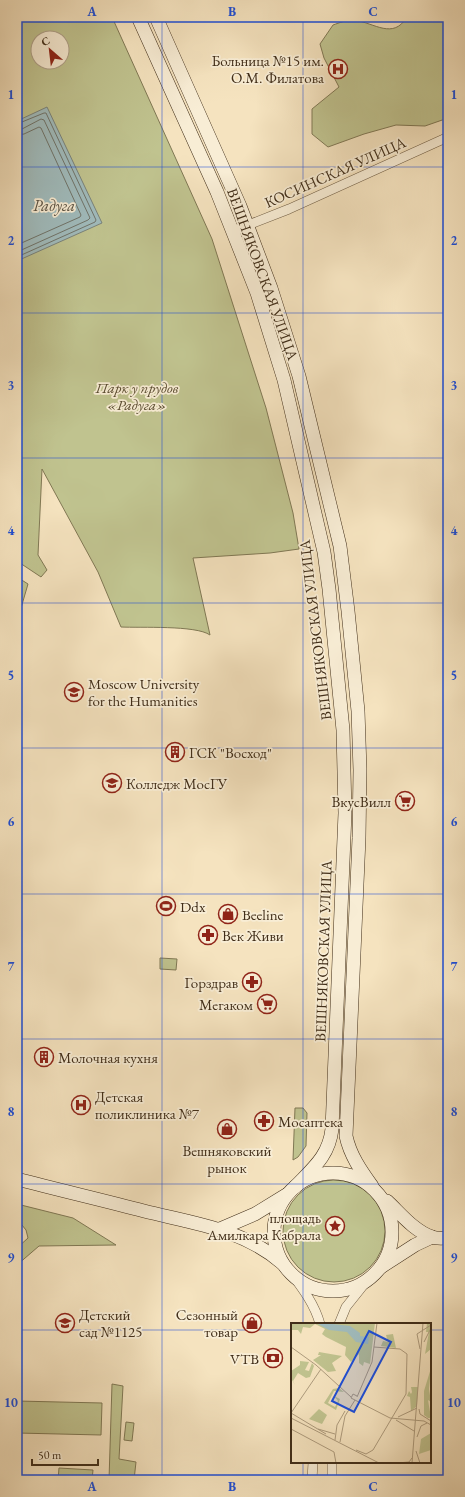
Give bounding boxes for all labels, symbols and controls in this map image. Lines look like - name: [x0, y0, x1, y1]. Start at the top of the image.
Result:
- text: A: [86, 3, 97, 20]
- text: B: [228, 3, 236, 20]
- text: C: [368, 3, 378, 20]
- north arrow: [30, 30, 70, 70]
- text: С: [39, 33, 52, 49]
- place label: Больница №15 им. О.М. Филатова: [212, 51, 324, 87]
- hospital icon: Больница №15 им. О.М. Филатова: [327, 58, 349, 80]
- text: 1: [8, 86, 15, 103]
- text: 1: [451, 86, 458, 103]
- street label: КОСИНСКАЯ УЛИЦА: [261, 132, 409, 212]
- street label: ВЕШНЯКОВСКАЯ УЛИЦА: [223, 185, 303, 363]
- water label: Радуга: [33, 195, 75, 216]
- text: 2: [8, 232, 15, 249]
- text: 2: [451, 232, 458, 249]
- text: 3: [8, 377, 15, 394]
- text: 3: [451, 377, 458, 394]
- park label: Парк у прудов «Радуга»: [94, 378, 179, 414]
- text: 4: [8, 522, 15, 539]
- text: 4: [451, 522, 458, 539]
- street label: ВЕШНЯКОВСКАЯ УЛИЦА: [294, 538, 336, 721]
- text: 5: [8, 667, 14, 684]
- text: 5: [451, 667, 457, 684]
- place label: Moscow University for the Humanities: [88, 674, 200, 710]
- school or university icon: Moscow University for the Humanities: [63, 681, 85, 703]
- building icon: ГСК "Восход": [164, 741, 186, 763]
- place label: ГСК "Восход": [189, 743, 272, 762]
- school or university icon: Колледж МосГУ: [101, 772, 123, 794]
- place label: Колледж МосГУ: [126, 774, 228, 793]
- supermarket icon: ВкусВилл: [394, 790, 416, 812]
- place label: ВкусВилл: [332, 792, 391, 811]
- text: 6: [8, 813, 15, 830]
- text: 6: [451, 813, 458, 830]
- street label: ВЕШНЯКОВСКАЯ УЛИЦА: [310, 859, 336, 1042]
- sports icon: Ddx: [155, 895, 177, 917]
- place label: Ddx: [180, 897, 206, 916]
- shop icon: Beeline: [217, 903, 239, 925]
- place label: Beeline: [242, 905, 284, 924]
- pharmacy icon: Век Живи: [197, 924, 219, 946]
- place label: Век Живи: [222, 926, 284, 945]
- text: 7: [8, 958, 15, 975]
- text: 7: [451, 958, 458, 975]
- pharmacy icon: Горздрав: [241, 971, 263, 993]
- place label: Горздрав: [184, 973, 238, 992]
- supermarket icon: Мегаком: [256, 993, 278, 1015]
- place label: Мегаком: [199, 995, 254, 1014]
- building icon: Молочная кухня: [33, 1046, 55, 1068]
- place label: Молочная кухня: [58, 1048, 158, 1067]
- place label: Детская поликлиника №7: [95, 1087, 200, 1123]
- hospital icon: Детская поликлиника №7: [70, 1094, 92, 1116]
- text: 8: [8, 1103, 15, 1120]
- text: 8: [451, 1103, 458, 1120]
- pharmacy icon: Мосаптека: [253, 1110, 275, 1132]
- place label: Мосаптека: [278, 1112, 343, 1131]
- shop icon: Вешняковский рынок: [216, 1118, 238, 1140]
- place label: Вешняковский рынок: [182, 1141, 272, 1177]
- place label: площадь Амилкара Кабрала: [206, 1208, 321, 1244]
- place icon: площадь Амилкара Кабрала: [324, 1215, 346, 1237]
- text: 9: [8, 1249, 15, 1266]
- text: 9: [451, 1249, 458, 1266]
- place label: Детский сад №1125: [79, 1305, 143, 1341]
- place label: Сезонный товар: [176, 1305, 238, 1341]
- school or university icon: Детский сад №1125: [54, 1312, 76, 1334]
- shop icon: Сезонный товар: [241, 1312, 263, 1334]
- inset map: [291, 1323, 431, 1463]
- bank icon: VTB: [262, 1347, 284, 1369]
- place label: VTB: [230, 1349, 259, 1368]
- text: 10: [4, 1394, 18, 1411]
- text: 10: [447, 1394, 461, 1411]
- scale bar: [32, 1441, 98, 1467]
- text: 50 m: [38, 1447, 62, 1463]
- text: A: [86, 1478, 97, 1495]
- text: B: [228, 1478, 236, 1495]
- text: C: [368, 1478, 378, 1495]

